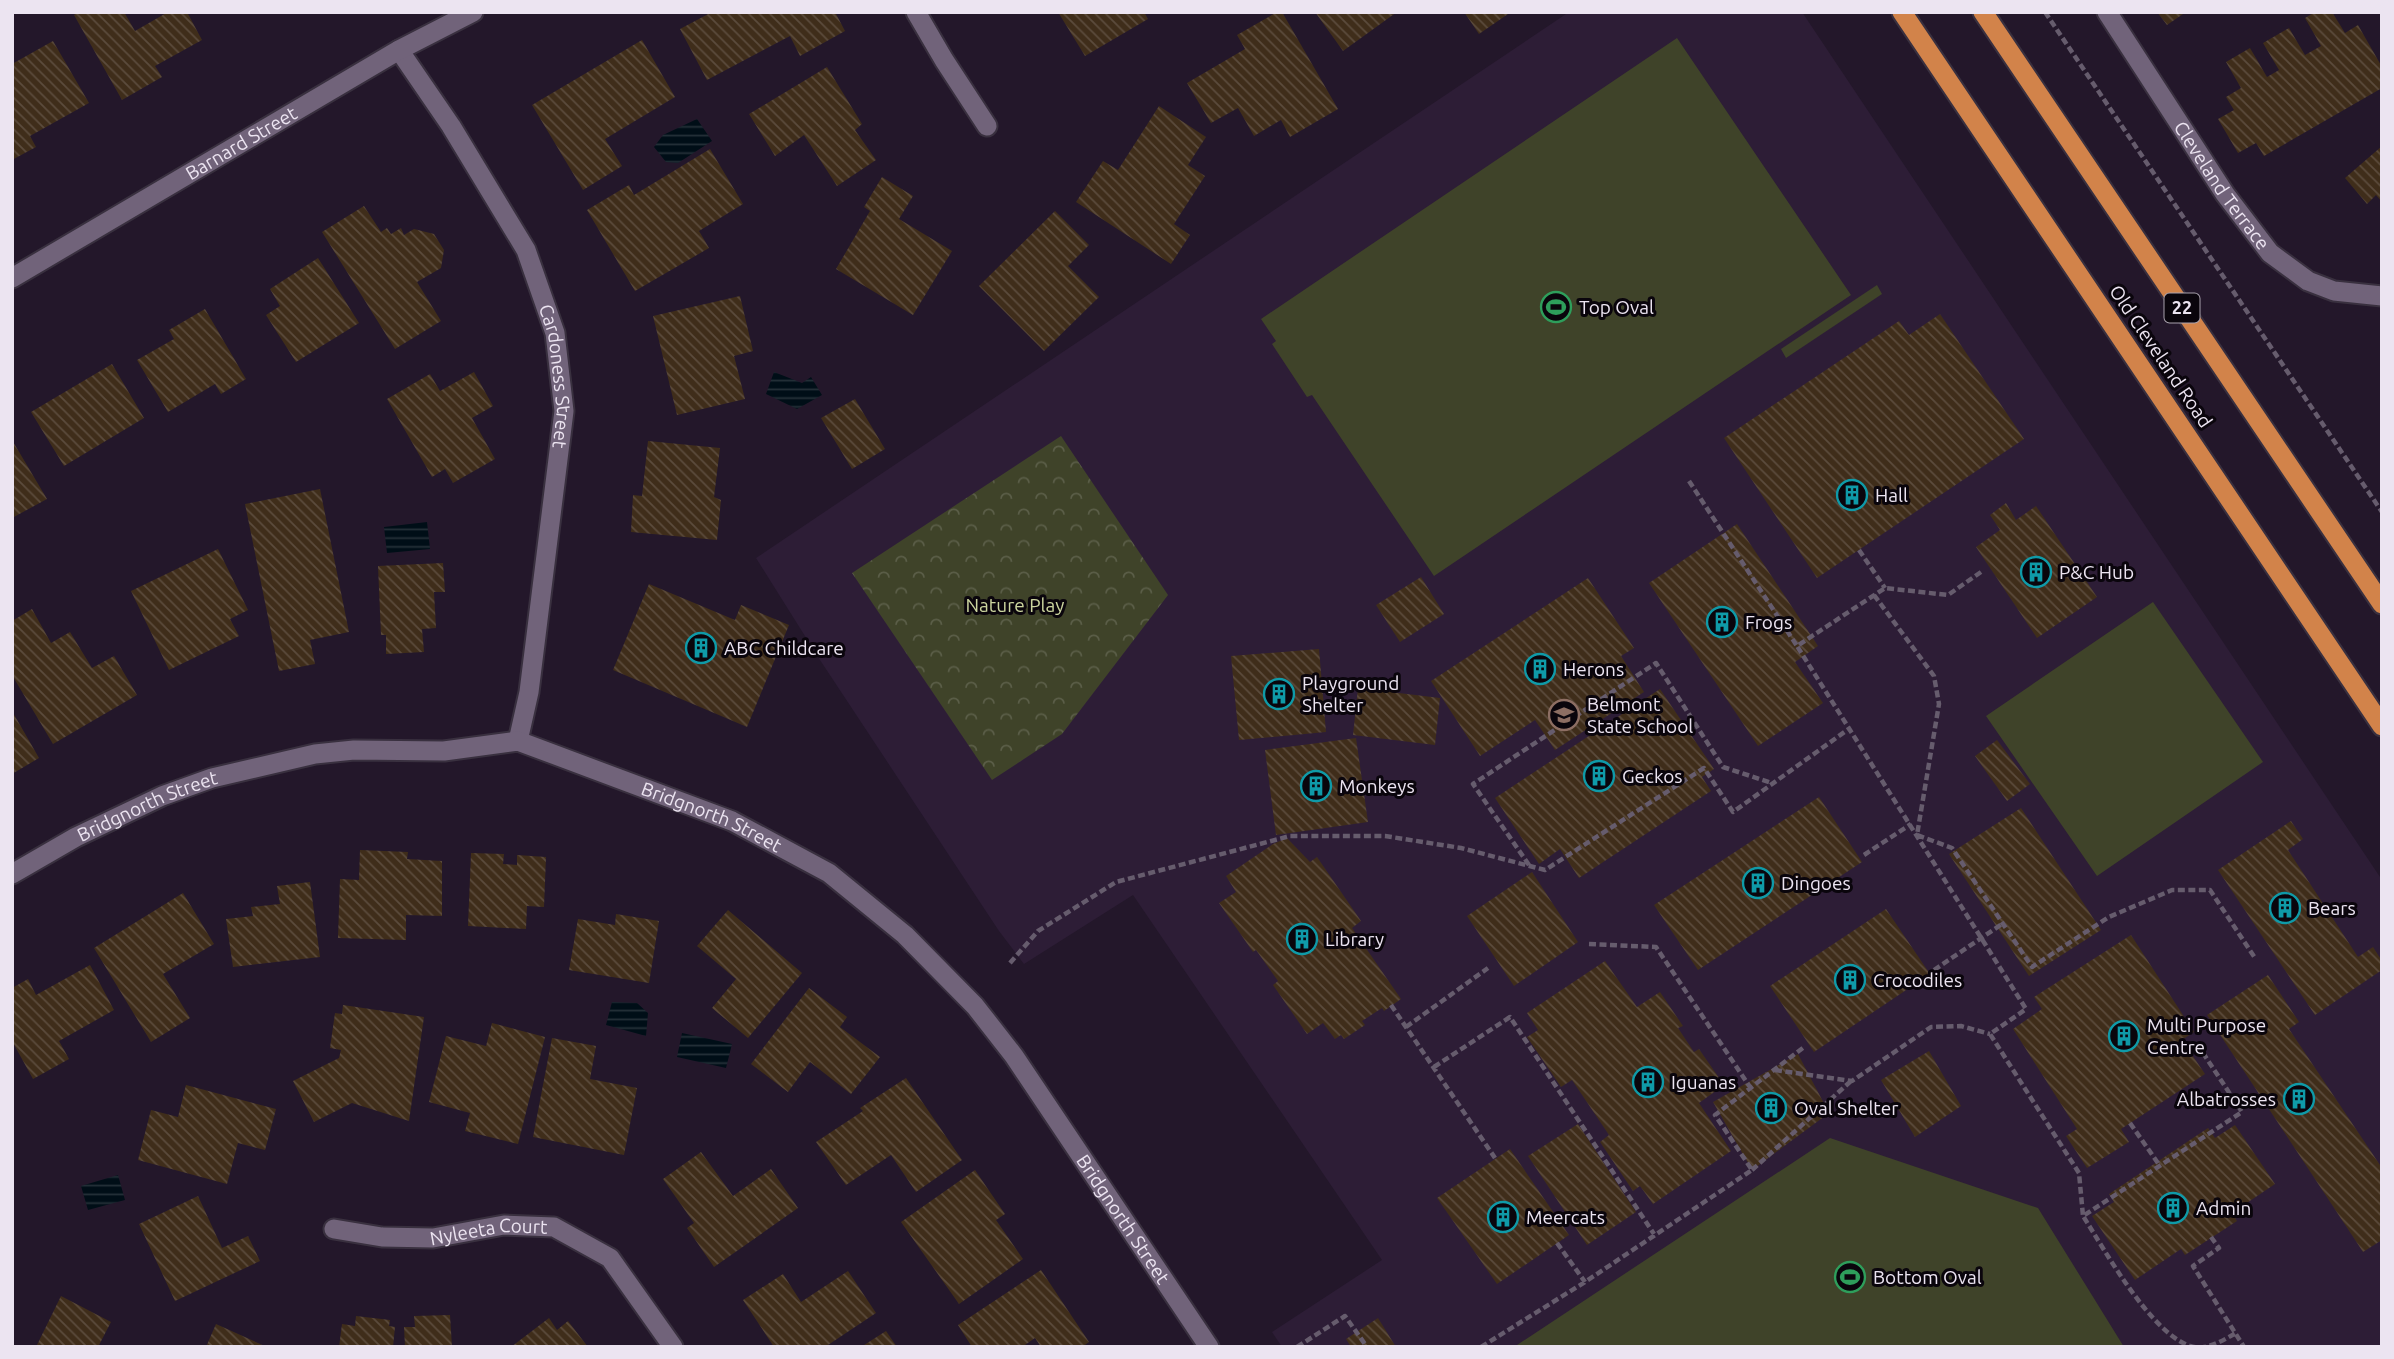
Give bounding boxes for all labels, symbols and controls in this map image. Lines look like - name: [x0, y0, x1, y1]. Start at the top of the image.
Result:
- street label: Barnard Street: [182, 101, 301, 184]
- street label: Cleveland Terrace: [2170, 117, 2274, 254]
- street label: Old Cleveland Road: [2105, 281, 2217, 431]
- sports icon: Top Oval: [1539, 290, 1573, 324]
- road number: 22: [2164, 294, 2200, 322]
- place label: Top Oval: [1579, 296, 1654, 318]
- street label: Cardoness Street: [535, 301, 575, 450]
- building icon: Hall: [1835, 478, 1869, 512]
- place label: Hall: [1875, 484, 1908, 506]
- building icon: P&C Hub: [2019, 555, 2053, 589]
- place label: P&C Hub: [2059, 561, 2134, 583]
- park label: Nature Play: [966, 594, 1064, 616]
- building icon: Frogs: [1705, 605, 1739, 639]
- place label: Frogs: [1745, 611, 1792, 633]
- building icon: ABC Childcare: [684, 631, 718, 665]
- place label: ABC Childcare: [724, 637, 844, 659]
- building icon: Herons: [1523, 652, 1557, 686]
- place label: Herons: [1563, 658, 1624, 680]
- place label: Playground Shelter: [1302, 672, 1399, 716]
- building icon: Playground Shelter: [1262, 677, 1296, 711]
- place label: Belmont State School: [1587, 693, 1693, 737]
- school or university icon: Belmont State School: [1547, 698, 1581, 732]
- building icon: Geckos: [1582, 759, 1616, 793]
- place label: Geckos: [1622, 765, 1683, 787]
- street label: Bridgnorth Street: [74, 766, 220, 846]
- building icon: Monkeys: [1299, 769, 1333, 803]
- place label: Monkeys: [1339, 775, 1415, 797]
- street label: Bridgnorth Street: [638, 777, 786, 857]
- building icon: Dingoes: [1741, 866, 1775, 900]
- place label: Dingoes: [1781, 872, 1851, 894]
- building icon: Bears: [2268, 891, 2302, 925]
- place label: Bears: [2308, 897, 2356, 919]
- building icon: Library: [1285, 922, 1319, 956]
- place label: Library: [1325, 928, 1384, 950]
- building icon: Crocodiles: [1833, 963, 1867, 997]
- place label: Crocodiles: [1873, 969, 1962, 991]
- place label: Multi Purpose Centre: [2147, 1014, 2266, 1058]
- building icon: Multi Purpose Centre: [2107, 1019, 2141, 1053]
- building icon: Iguanas: [1631, 1065, 1665, 1099]
- place label: Iguanas: [1671, 1071, 1736, 1093]
- building icon: Albatrosses: [2282, 1082, 2316, 1116]
- place label: Albatrosses: [2177, 1088, 2276, 1110]
- building icon: Oval Shelter: [1754, 1091, 1788, 1125]
- place label: Oval Shelter: [1794, 1097, 1898, 1119]
- street label: Bridgnorth Street: [1072, 1150, 1175, 1288]
- building icon: Admin: [2156, 1191, 2190, 1225]
- place label: Admin: [2196, 1197, 2251, 1219]
- building icon: Meercats: [1486, 1200, 1520, 1234]
- place label: Meercats: [1526, 1206, 1605, 1228]
- street label: Nyleeta Court: [428, 1214, 548, 1249]
- sports icon: Bottom Oval: [1833, 1260, 1867, 1294]
- place label: Bottom Oval: [1873, 1266, 1982, 1288]

